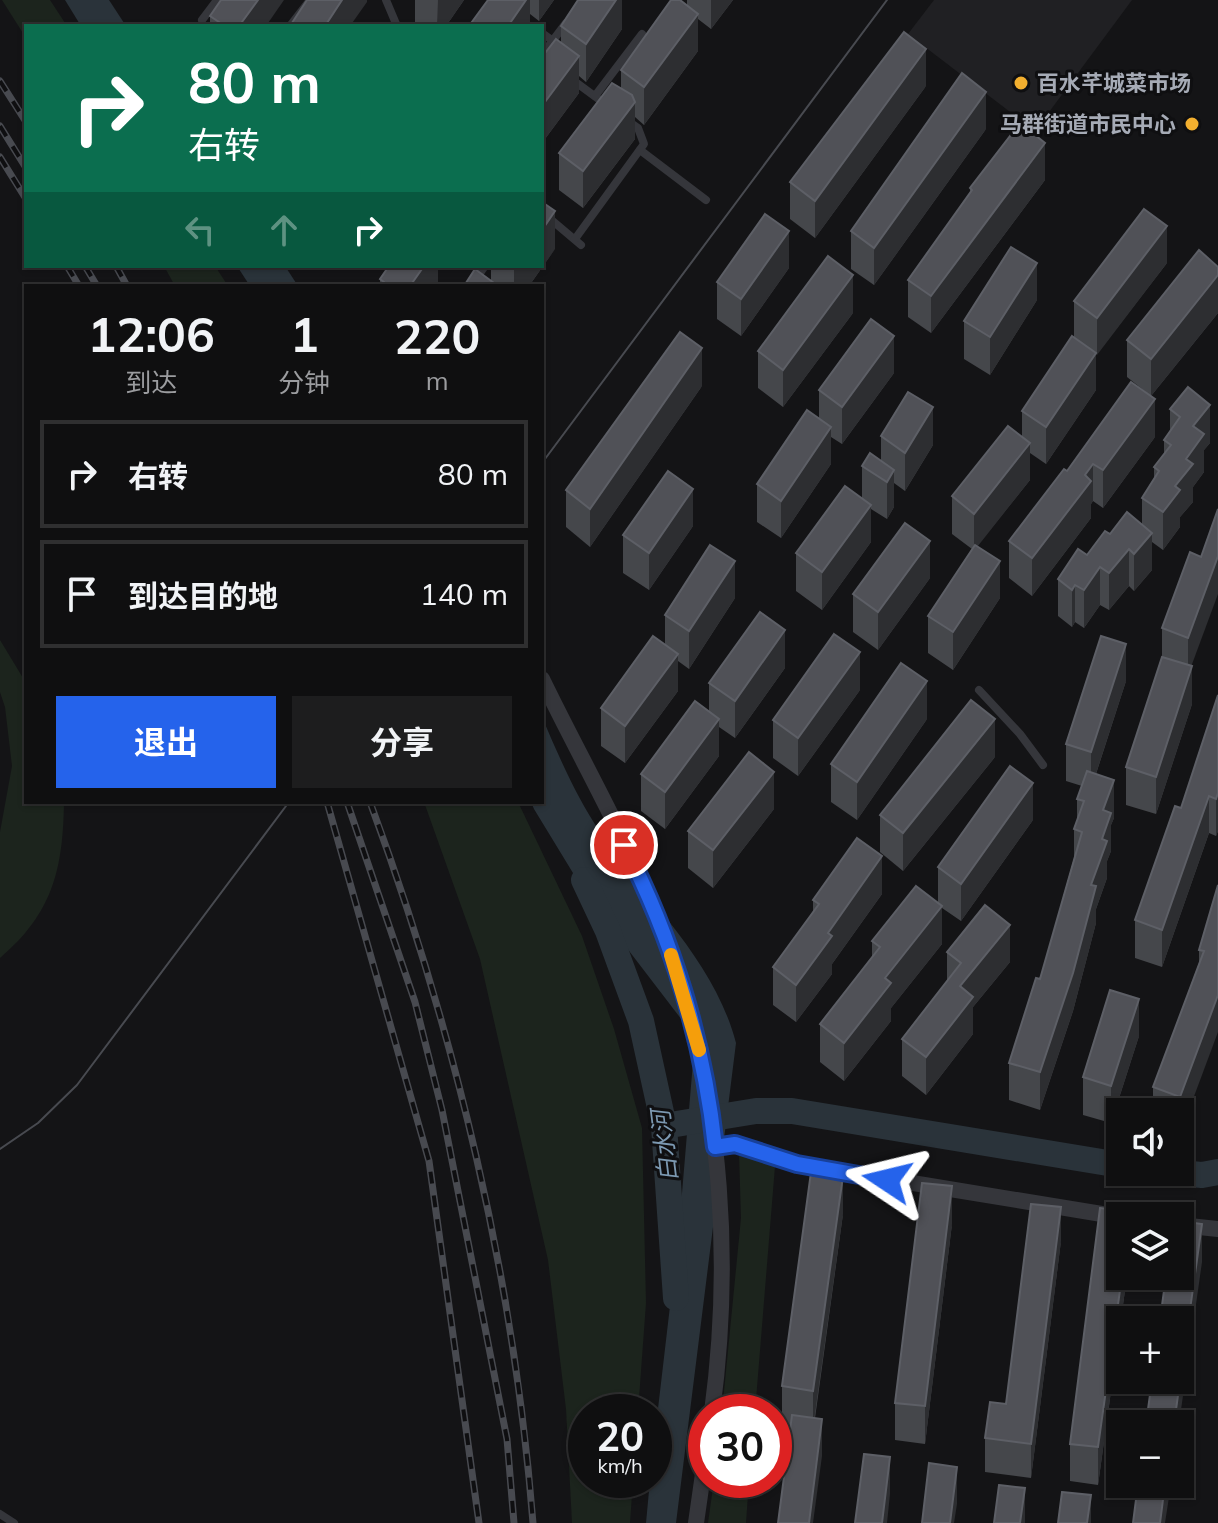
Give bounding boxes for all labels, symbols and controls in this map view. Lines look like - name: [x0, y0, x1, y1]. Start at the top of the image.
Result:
- text: 80 m: [188, 47, 321, 117]
- icon: right: [56, 56, 160, 160]
- place label: 百水芊城菜市场: [1037, 69, 1191, 97]
- marker: 百水芊城菜市场: [1012, 74, 1030, 92]
- place label: 马群街道市民中心: [1000, 110, 1176, 138]
- marker: 马群街道市民中心: [1183, 115, 1201, 133]
- text: 右转: [188, 122, 260, 167]
- icon: left: [178, 208, 222, 252]
- icon: ahead: [262, 208, 306, 252]
- icon: right: [346, 208, 390, 252]
- text: 12:06: [88, 304, 215, 364]
- text: 1: [290, 304, 319, 364]
- text: 220: [394, 306, 480, 366]
- text: m: [426, 364, 449, 397]
- text: 到达: [125, 366, 177, 399]
- text: 分钟: [278, 366, 330, 399]
- icon: right: [60, 452, 104, 496]
- text: 80 m: [438, 455, 508, 493]
- text: 右转: [128, 457, 188, 495]
- icon: arrive: [60, 572, 104, 616]
- text: 140 m: [420, 575, 508, 613]
- text: 到达目的地: [128, 577, 278, 615]
- button: 退出: [56, 696, 276, 788]
- button: 分享: [292, 696, 512, 788]
- pin: [590, 811, 658, 879]
- icon: arrive: [602, 823, 646, 867]
- map controls: [1106, 1098, 1194, 1498]
- button: sound: [1106, 1098, 1194, 1186]
- water label: 白水河: [644, 1104, 683, 1184]
- position arrow: [845, 1138, 929, 1222]
- button: layers: [1106, 1202, 1194, 1290]
- button: +: [1106, 1306, 1194, 1394]
- speed limit sign: 30: [688, 1394, 792, 1498]
- button: −: [1106, 1410, 1194, 1498]
- text: 20: [596, 1411, 644, 1461]
- text: km/h: [597, 1453, 643, 1478]

